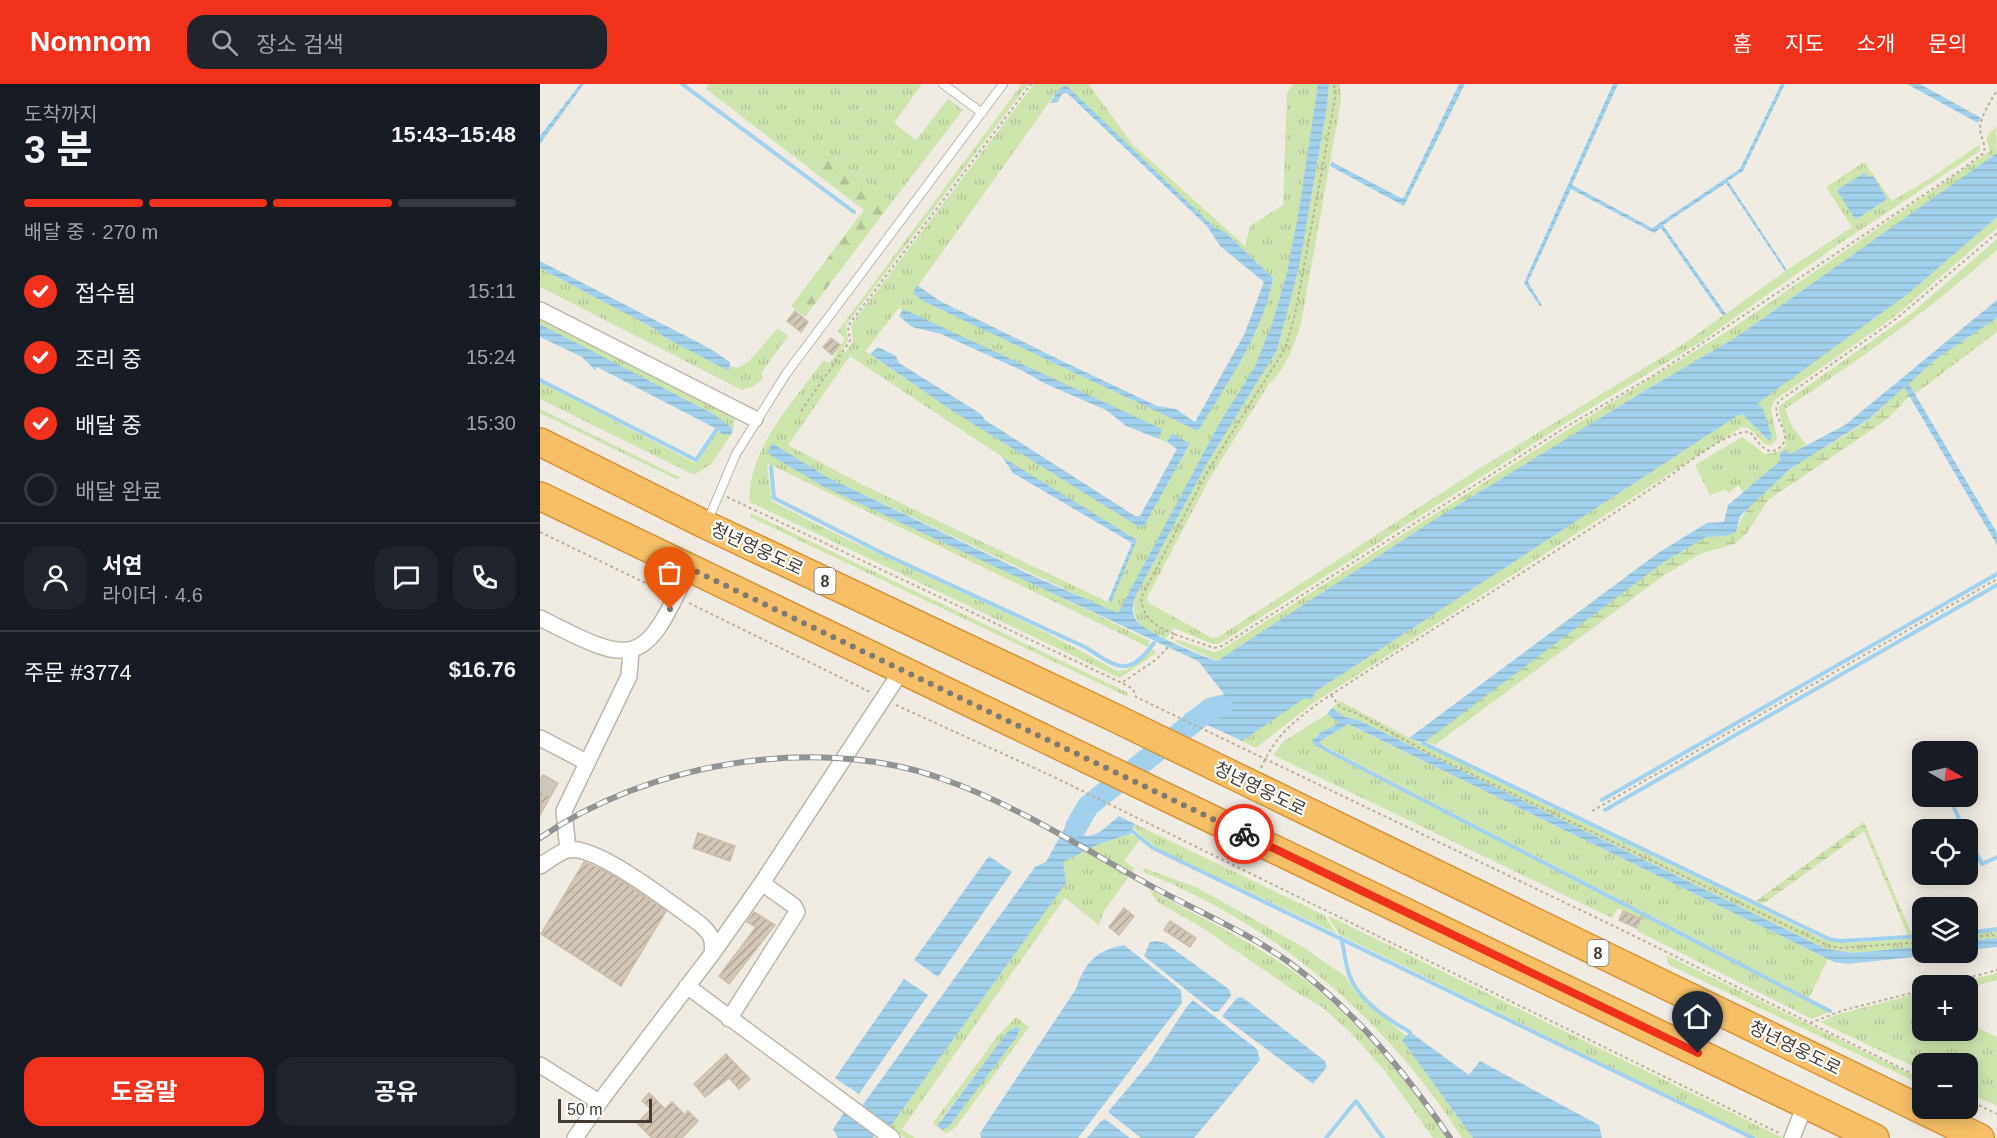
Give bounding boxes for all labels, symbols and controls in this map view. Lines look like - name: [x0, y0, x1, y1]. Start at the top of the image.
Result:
- search box: [187, 15, 607, 69]
- text: Nomnom: [30, 26, 151, 57]
- icon: search: [208, 26, 241, 59]
- text: 장소 검색: [256, 32, 343, 57]
- text: 홈: [1733, 32, 1752, 55]
- text: 지도: [1785, 32, 1824, 55]
- text: 소개: [1857, 32, 1895, 55]
- text: 문의: [1928, 32, 1967, 55]
- text: 도착까지: [24, 103, 98, 125]
- text: 15:43–15:48: [391, 122, 516, 147]
- text: 3 분: [24, 128, 92, 171]
- text: 배달 중 · 270 m: [24, 221, 158, 243]
- icon: check: [24, 275, 57, 308]
- text: 15:11: [467, 280, 516, 302]
- text: 접수됨: [75, 281, 136, 306]
- icon: check: [24, 341, 57, 374]
- text: 15:24: [466, 346, 516, 368]
- text: 조리 중: [75, 347, 142, 372]
- icon: check: [24, 407, 57, 440]
- text: 15:30: [466, 412, 516, 434]
- text: 배달 중: [75, 413, 142, 438]
- text: 배달 완료: [75, 479, 162, 504]
- street label: 청년영웅도로: [708, 519, 806, 579]
- button: person: [24, 546, 87, 609]
- button: chat: [375, 546, 438, 609]
- button: phone: [453, 546, 516, 609]
- pin: [644, 547, 695, 609]
- text: 서연: [102, 553, 142, 578]
- icon: bag: [653, 556, 686, 589]
- road number: 8: [814, 568, 836, 594]
- text: 라이더 · 4.6: [102, 584, 203, 606]
- text: $16.76: [449, 657, 516, 682]
- text: 주문 #3774: [24, 660, 132, 685]
- north arrow: [1912, 741, 1978, 807]
- map controls: [1912, 741, 1978, 1119]
- street label: 청년영웅도로: [1211, 758, 1309, 820]
- courier: [1214, 804, 1274, 864]
- icon: bike: [1228, 818, 1261, 851]
- button: locate: [1912, 819, 1978, 885]
- button: layers: [1912, 897, 1978, 963]
- road number: 8: [1588, 940, 1608, 966]
- button: +: [1912, 975, 1978, 1041]
- pin: [1672, 991, 1723, 1053]
- icon: home: [1681, 1000, 1714, 1033]
- street label: 청년영웅도로: [1746, 1017, 1844, 1079]
- button: −: [1912, 1053, 1978, 1119]
- button: 도움말: [24, 1057, 264, 1126]
- button: 공유: [276, 1057, 516, 1126]
- scale bar: [558, 1096, 652, 1124]
- text: 50 m: [567, 1101, 603, 1118]

